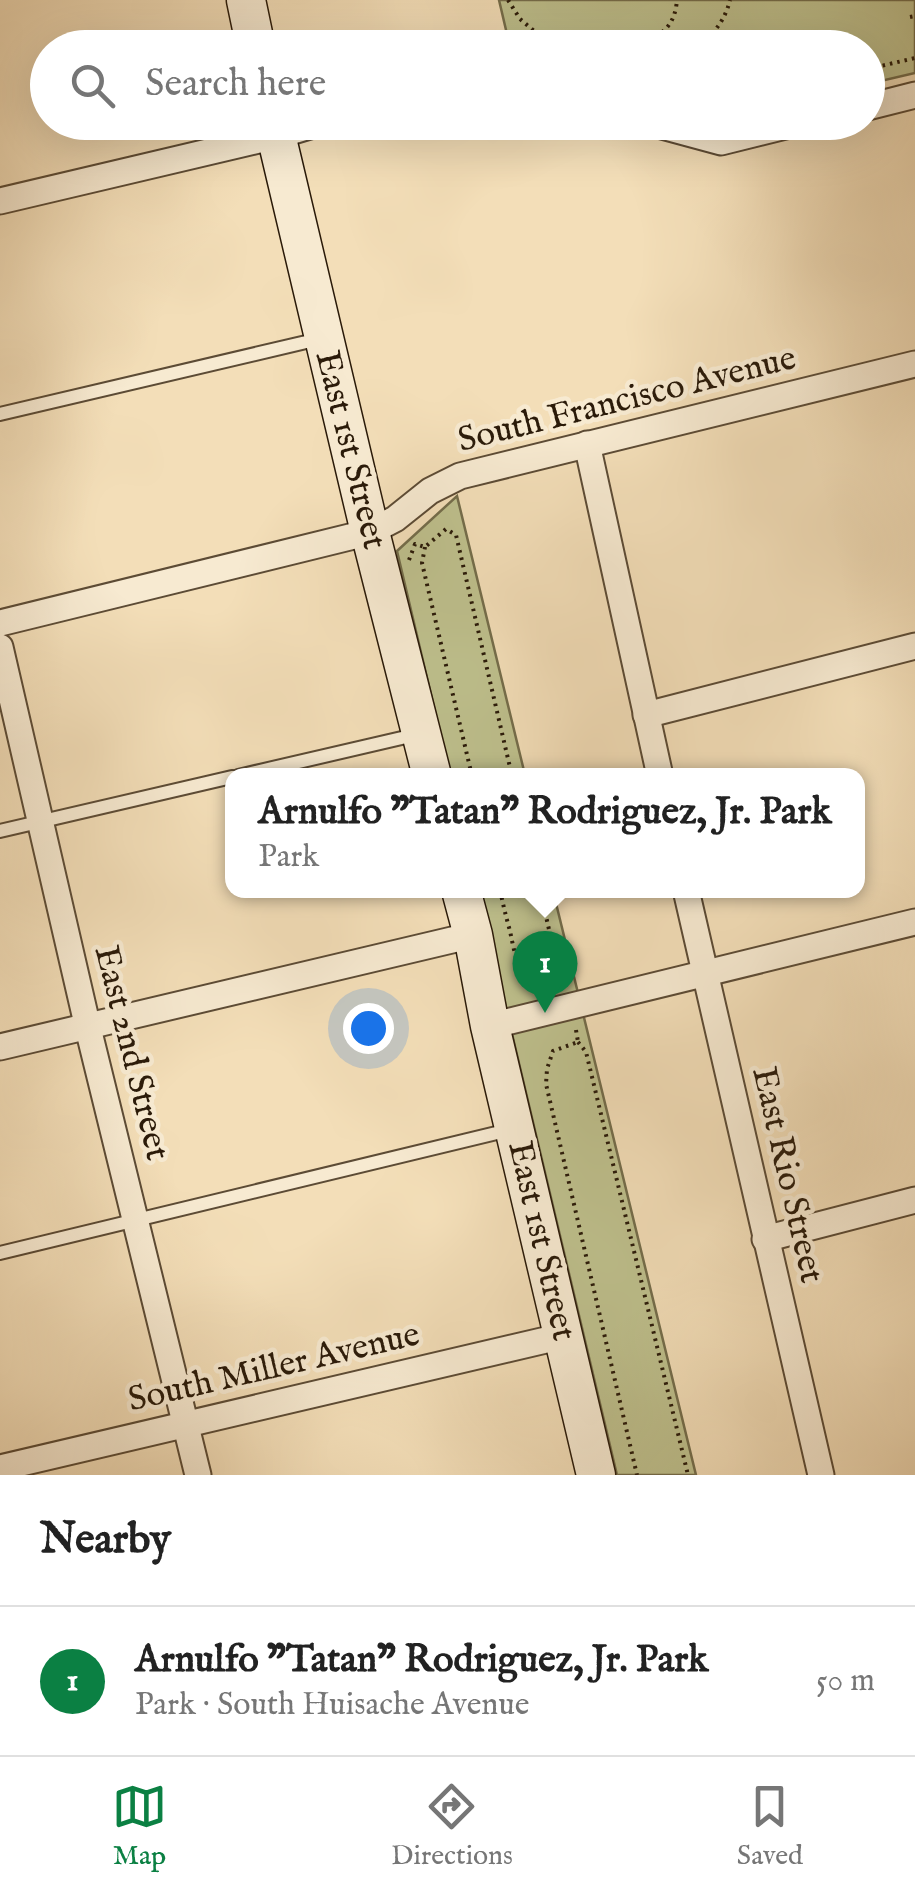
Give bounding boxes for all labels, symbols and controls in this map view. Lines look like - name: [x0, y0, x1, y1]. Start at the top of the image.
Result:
- search box: [30, 30, 885, 140]
- icon: search: [65, 58, 120, 113]
- text: Search here: [145, 61, 326, 109]
- street label: South Francisco Avenue: [453, 336, 801, 464]
- street label: East 1st Street: [304, 346, 396, 554]
- popup: [225, 768, 865, 898]
- text: Arnulfo "Tatan" Rodriguez, Jr. Park: [258, 789, 832, 837]
- text: Park: [258, 837, 319, 878]
- pin: 1: [512, 930, 578, 1013]
- street label: East 2nd Street: [83, 941, 179, 1165]
- your location: [343, 1003, 394, 1054]
- street label: East Rio Street: [740, 1063, 834, 1287]
- street label: East 1st Street: [496, 1137, 586, 1345]
- street label: South Miller Avenue: [124, 1313, 424, 1423]
- text: Nearby: [40, 1514, 171, 1567]
- text: Arnulfo "Tatan" Rodriguez, Jr. Park: [135, 1637, 708, 1685]
- text: 1: [67, 1661, 78, 1702]
- text: 50 m: [816, 1661, 875, 1702]
- text: Park · South Huisache Avenue: [135, 1685, 529, 1726]
- tab: Map: [112, 1779, 167, 1874]
- tab: Directions: [391, 1779, 513, 1874]
- tab: Saved: [737, 1779, 803, 1874]

